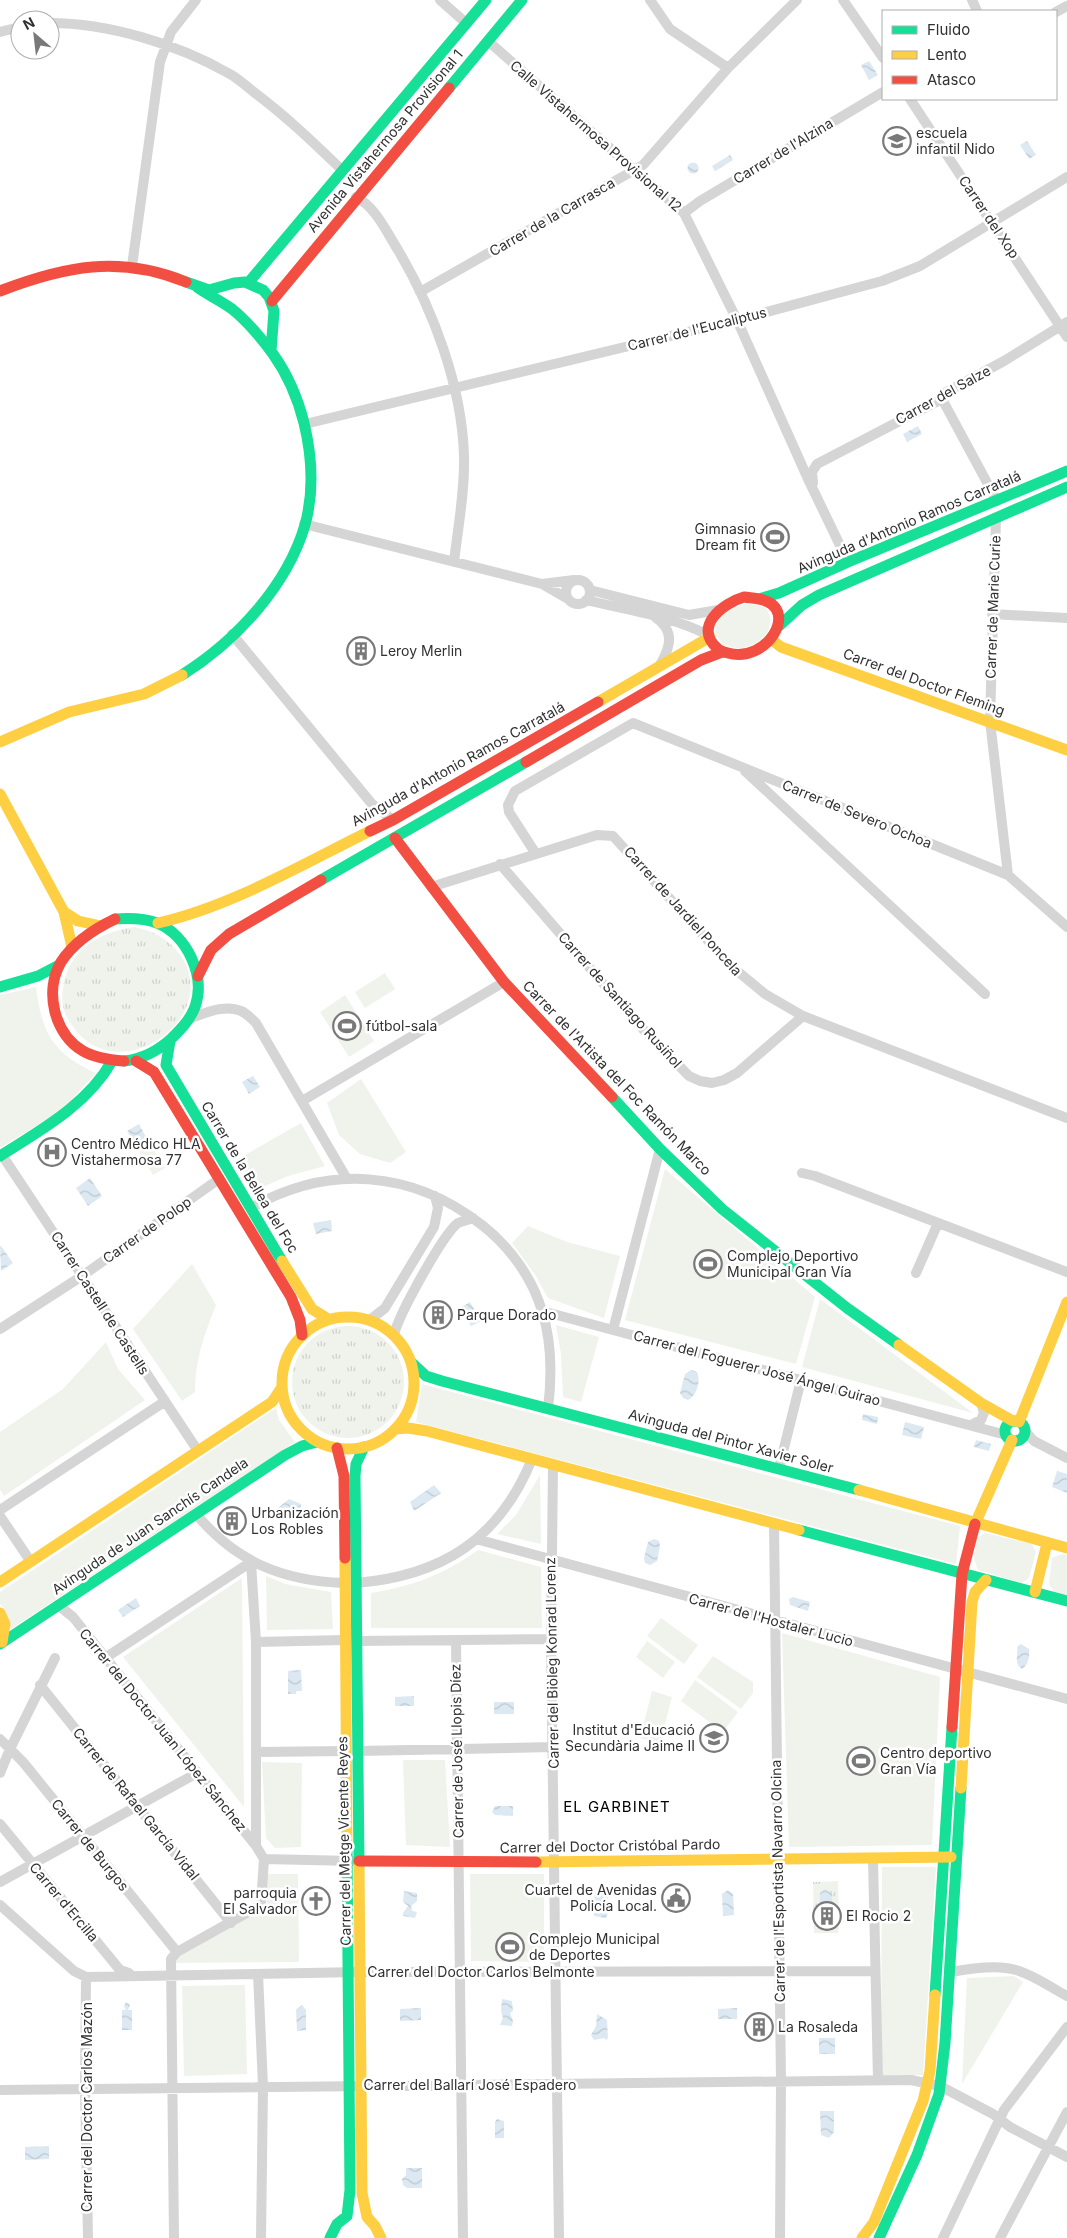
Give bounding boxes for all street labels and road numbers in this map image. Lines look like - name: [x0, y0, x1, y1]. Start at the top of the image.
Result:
- street label: Avenida Vistahermosa Provisional 1: [303, 46, 466, 235]
- street label: Calle Vistahermosa Provisional 12: [507, 56, 686, 215]
- street label: Carrer de l'Alzina: [730, 114, 836, 187]
- street label: Carrer del Xop: [955, 172, 1023, 261]
- street label: Carrer de la Carrasca: [486, 174, 617, 259]
- street label: Carrer de l'Eucaliptus: [626, 303, 768, 354]
- street label: Carrer del Salze: [892, 361, 993, 428]
- street label: Avinguda d'Antonio Ramos Carratalá: [794, 467, 1023, 576]
- street label: Carrer de Marie Curie: [981, 535, 1004, 679]
- street label: Carrer del Doctor Fleming: [841, 644, 1007, 719]
- street label: Avinguda d'Antonio Ramos Carratalá: [348, 698, 567, 829]
- street label: Carrer de Severo Ochoa: [780, 776, 935, 851]
- street label: Carrer de Jardiel Poncela: [621, 843, 746, 979]
- street label: Carrer de Santiago Rusiñol: [555, 928, 686, 1071]
- street label: Carrer de l'Artista del Foc Ramón Marco: [520, 977, 715, 1178]
- street label: Carrer de la Bellea del Foc: [198, 1098, 303, 1256]
- street label: Carrer de Polop: [99, 1193, 194, 1266]
- street label: Carrer Castell de Castells: [48, 1228, 153, 1378]
- street label: Carrer del Foguerer José Ángel Guirao: [632, 1326, 883, 1409]
- street label: Avinguda del Pintor Xavier Soler: [627, 1405, 835, 1476]
- street label: Avinguda de Juan Sanchís Candela: [48, 1453, 251, 1598]
- street label: Carrer del Biòleg Konrad Lorenz: [541, 1557, 562, 1769]
- street label: Carrer de l'Hostaler Lucio: [687, 1589, 855, 1650]
- street label: Carrer del Doctor Juan López Sánchez: [76, 1625, 251, 1835]
- street label: Carrer de José Llopis Díez: [446, 1664, 467, 1839]
- street label: Carrer de Rafael García Vidal: [70, 1724, 203, 1883]
- street label: Carrer del Metge Vicente Reyes: [333, 1736, 354, 1946]
- street label: Carrer de l'Esportista Navarro Olcina: [767, 1760, 788, 2002]
- street label: Carrer de Burgos: [48, 1795, 133, 1894]
- street label: Carrer del Doctor Cristóbal Pardo: [500, 1835, 720, 1856]
- street label: Carrer d'Ercilla: [26, 1859, 102, 1945]
- street label: Carrer del Doctor Carlos Belmonte: [367, 1963, 595, 1980]
- street label: Carrer del Doctor Carlos Mazón: [78, 2002, 95, 2212]
- street label: Carrer del Ballarí José Espadero: [364, 2076, 576, 2093]

